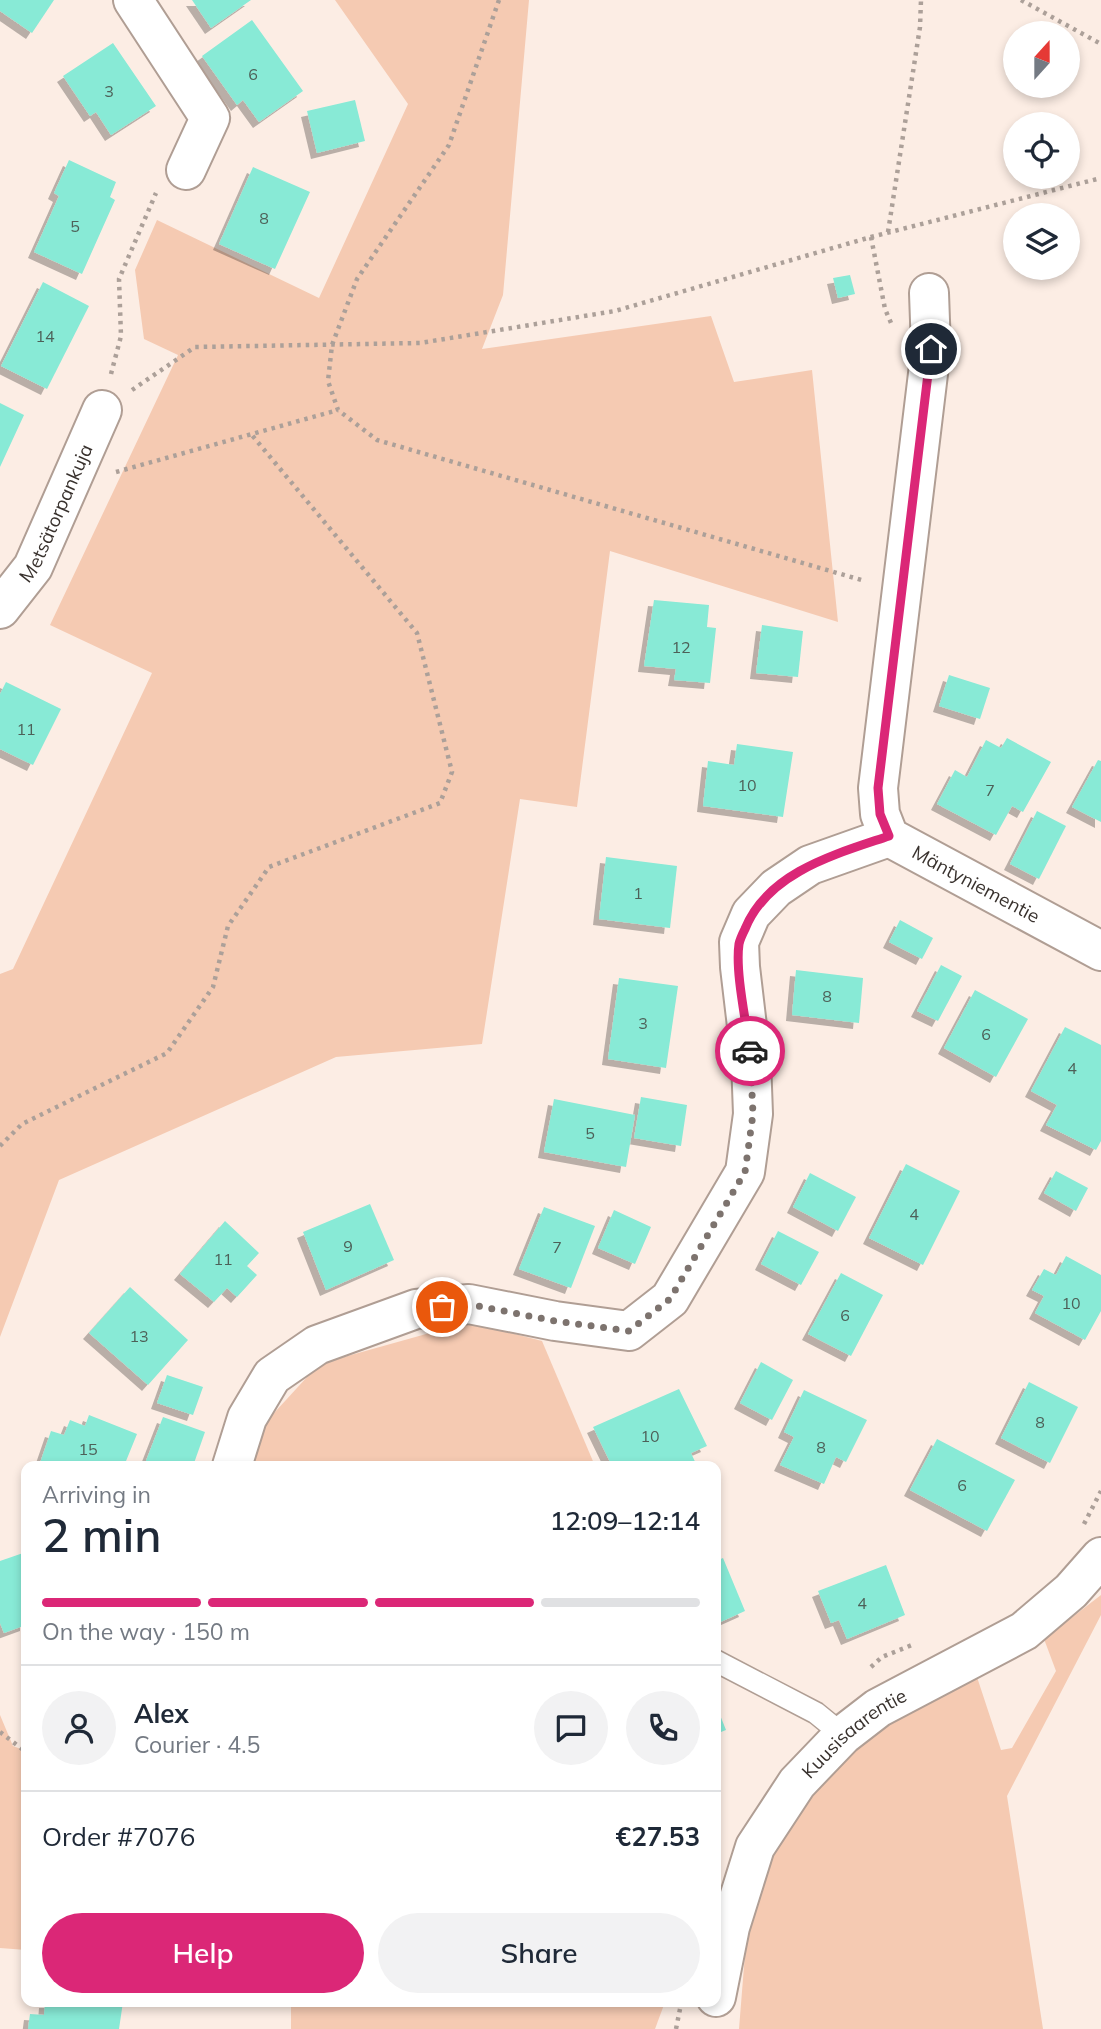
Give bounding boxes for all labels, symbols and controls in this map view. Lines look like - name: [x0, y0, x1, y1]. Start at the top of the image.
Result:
- north arrow: [1003, 21, 1080, 98]
- map controls: [1003, 21, 1080, 280]
- house number: 6: [248, 64, 258, 84]
- house number: 3: [104, 81, 114, 101]
- button: locate: [1003, 112, 1080, 189]
- button: layers: [1003, 203, 1080, 280]
- house number: 8: [259, 208, 269, 228]
- house number: 5: [70, 216, 80, 236]
- pin: [901, 319, 961, 379]
- house number: 14: [35, 326, 55, 346]
- icon: home: [912, 330, 950, 368]
- street label: Metsätorpankuja: [14, 440, 98, 587]
- house number: 12: [671, 637, 691, 657]
- house number: 11: [16, 719, 36, 739]
- house number: 10: [737, 775, 757, 795]
- house number: 7: [985, 780, 995, 800]
- street label: Mäntyniementie: [908, 840, 1044, 928]
- house number: 1: [633, 883, 643, 903]
- house number: 8: [822, 986, 832, 1006]
- house number: 3: [638, 1013, 648, 1033]
- courier: [715, 1016, 785, 1086]
- house number: 6: [981, 1024, 991, 1044]
- icon: car: [731, 1032, 769, 1070]
- house number: 4: [1067, 1058, 1077, 1078]
- house number: 5: [585, 1123, 595, 1143]
- house number: 4: [909, 1204, 919, 1224]
- house number: 9: [343, 1236, 353, 1256]
- house number: 7: [552, 1237, 562, 1257]
- house number: 11: [213, 1249, 233, 1269]
- pin: [412, 1277, 472, 1337]
- icon: bag: [423, 1288, 461, 1326]
- house number: 10: [1061, 1293, 1081, 1313]
- house number: 6: [840, 1305, 850, 1325]
- house number: 13: [129, 1326, 149, 1346]
- house number: 8: [1035, 1412, 1045, 1432]
- house number: 10: [640, 1426, 660, 1446]
- house number: 8: [816, 1437, 826, 1457]
- house number: 15: [78, 1439, 98, 1459]
- house number: 6: [957, 1475, 967, 1495]
- text: Arriving in: [42, 1480, 151, 1509]
- text: 12:09–12:14: [550, 1504, 700, 1537]
- text: 2 min: [42, 1506, 161, 1564]
- house number: 4: [857, 1593, 867, 1613]
- text: On the way · 150 m: [42, 1617, 250, 1646]
- street label: Kuusisaarentie: [796, 1683, 911, 1783]
- button: person: [42, 1691, 116, 1765]
- button: chat: [534, 1691, 608, 1765]
- button: phone: [626, 1691, 700, 1765]
- text: Alex: [134, 1697, 189, 1730]
- text: Courier · 4.5: [134, 1730, 260, 1759]
- text: Order #7076: [42, 1820, 195, 1853]
- text: €27.53: [616, 1820, 700, 1853]
- button: Help: [42, 1913, 364, 1993]
- button: Share: [378, 1913, 700, 1993]

